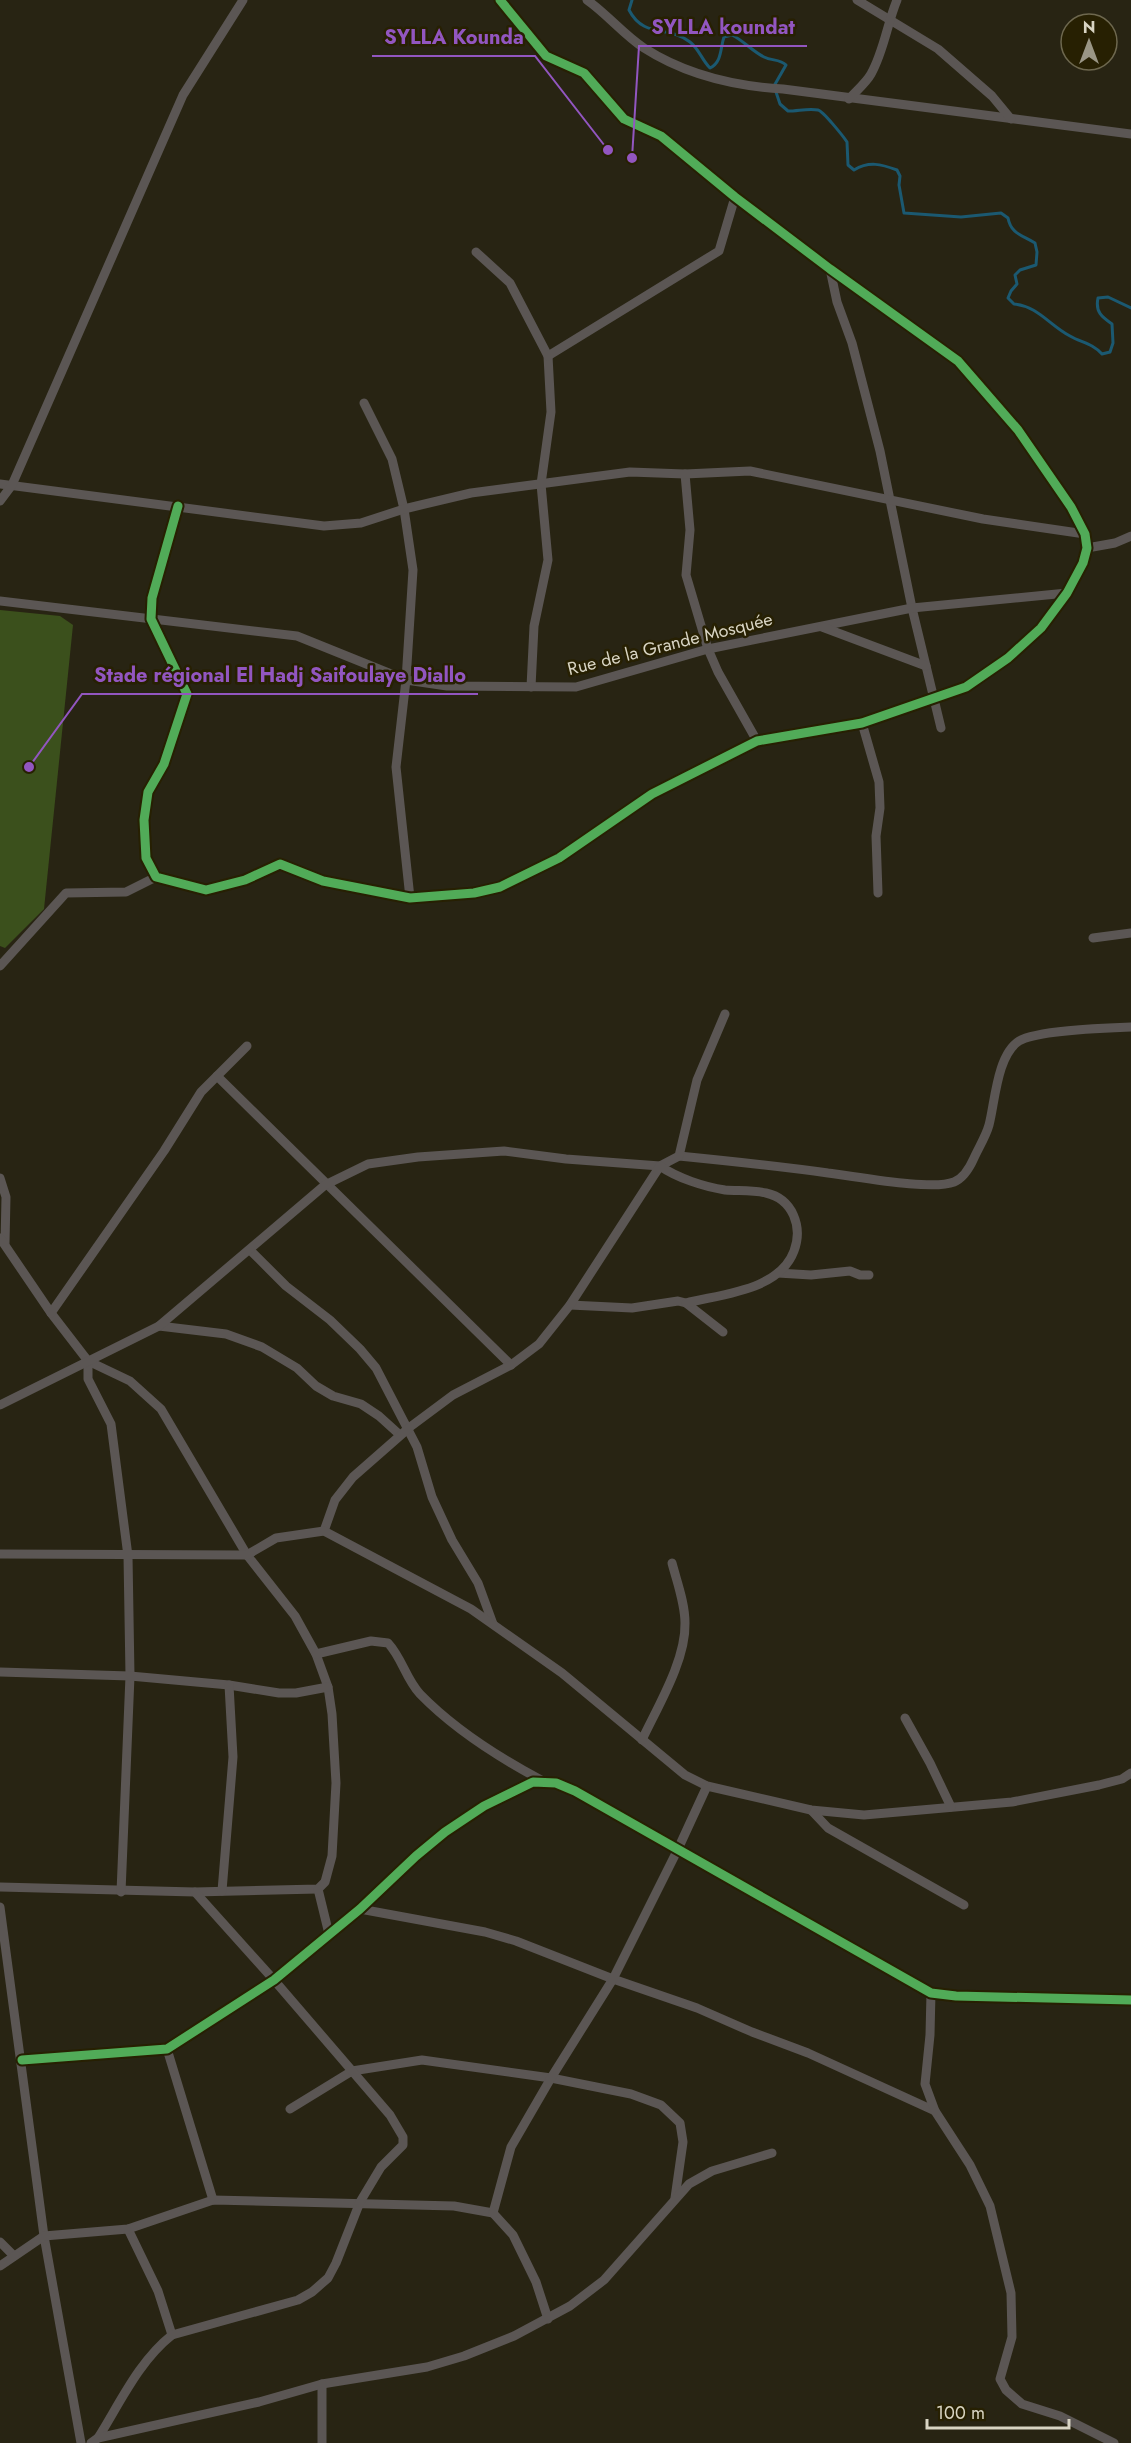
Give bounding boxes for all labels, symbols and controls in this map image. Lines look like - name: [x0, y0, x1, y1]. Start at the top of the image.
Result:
- callout: SYLLA koundat: [639, 8, 807, 46]
- north arrow: [1059, 12, 1119, 72]
- text: SYLLA koundat: [651, 13, 795, 42]
- text: N: [1083, 16, 1095, 39]
- callout: SYLLA Kounda: [372, 18, 535, 56]
- text: SYLLA Kounda: [384, 23, 524, 52]
- street label: Rue de la Grande Mosquée: [565, 606, 775, 682]
- callout: Stade régional El Hadj Saifoulaye Diallo: [82, 656, 478, 694]
- text: Stade régional El Hadj Saifoulaye Diallo: [94, 661, 466, 690]
- scale bar: [927, 2392, 1070, 2430]
- text: 100 m: [936, 2400, 985, 2426]

